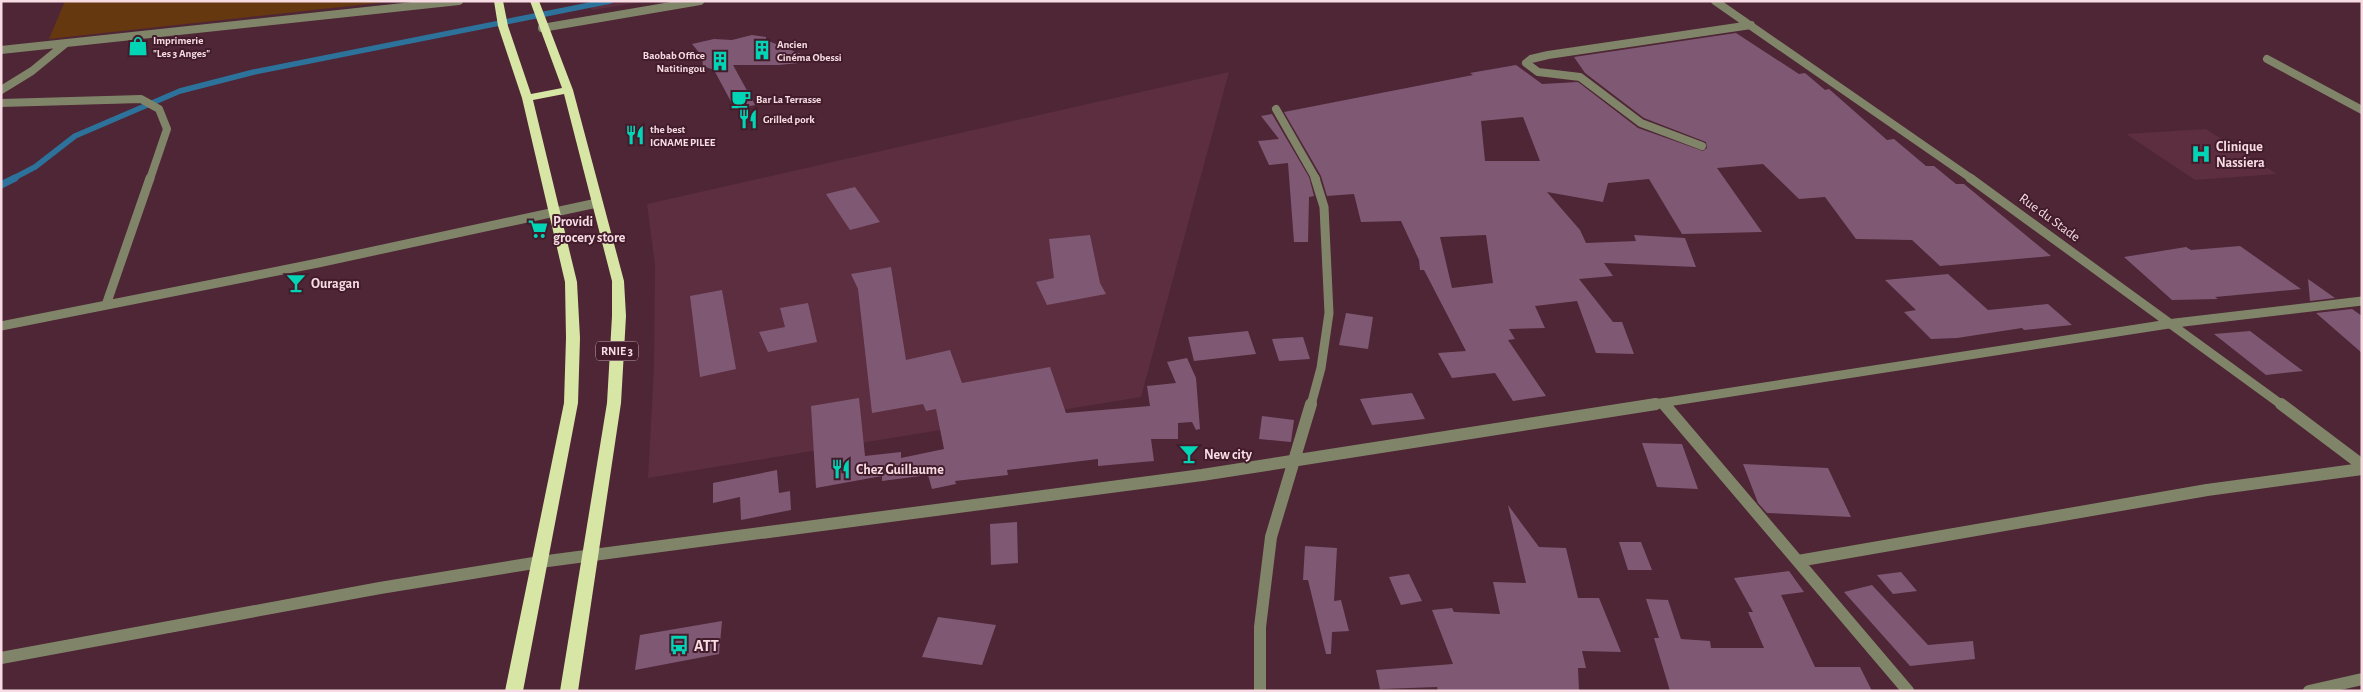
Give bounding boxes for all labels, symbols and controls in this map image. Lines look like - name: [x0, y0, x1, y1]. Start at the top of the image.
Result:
- shop icon: Imprimerie "Les 3 Anges": [127, 35, 149, 57]
- place label: Imprimerie "Les 3 Anges": [153, 35, 210, 59]
- building icon: Ancien Cinéma Obessi: [751, 39, 773, 61]
- place label: Ancien Cinéma Obessi: [777, 39, 842, 63]
- place label: Baobab Office Natitingou: [643, 50, 705, 74]
- building icon: Baobab Office Natitingou: [709, 50, 731, 72]
- cafe icon: Bar La Terrasse: [730, 88, 752, 110]
- place label: Bar La Terrasse: [756, 94, 821, 105]
- restaurant icon: Grilled pork: [737, 108, 759, 130]
- place label: Grilled pork: [763, 114, 815, 125]
- restaurant icon: the best IGNAME PILEE: [624, 124, 646, 146]
- place label: the best IGNAME PILEE: [650, 124, 716, 148]
- place label: Clinique Nassiera: [2216, 140, 2265, 170]
- hospital icon: Clinique Nassiera: [2190, 143, 2212, 165]
- street label: Rue du Stade: [2016, 191, 2082, 244]
- place label: Providi grocery store: [553, 215, 626, 245]
- supermarket icon: Providi grocery store: [527, 218, 549, 240]
- bar icon: Ouragan: [285, 272, 307, 294]
- place label: Ouragan: [311, 277, 360, 291]
- road number: RNIE 3: [596, 342, 638, 361]
- bar icon: New city: [1178, 443, 1200, 465]
- place label: New city: [1204, 448, 1253, 462]
- restaurant icon: Chez Guillaume: [830, 458, 852, 480]
- place label: Chez Guillaume: [856, 463, 944, 477]
- bus stop icon: ATT: [668, 634, 690, 656]
- place label: ATT: [694, 638, 719, 654]

